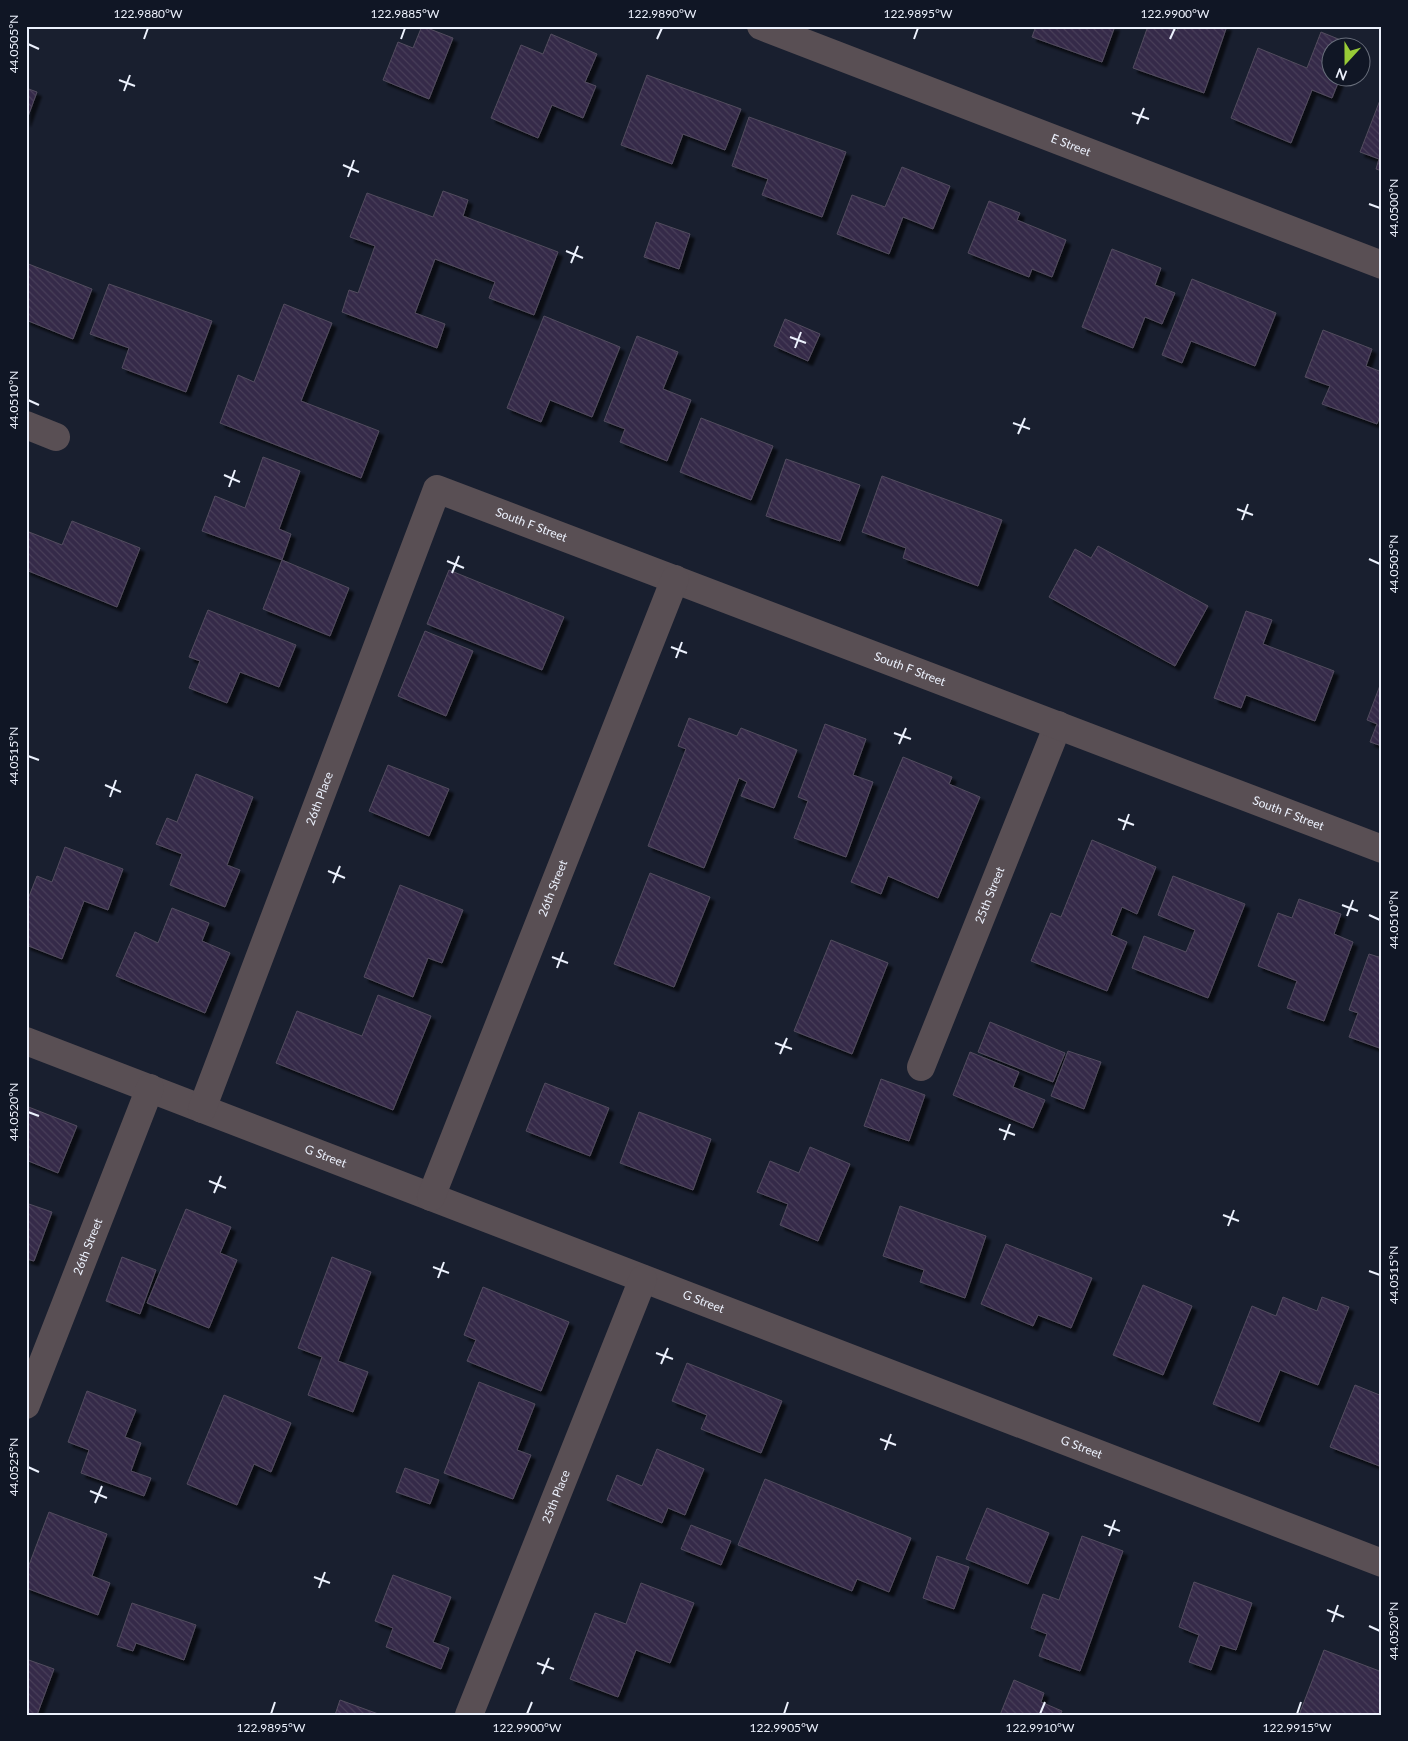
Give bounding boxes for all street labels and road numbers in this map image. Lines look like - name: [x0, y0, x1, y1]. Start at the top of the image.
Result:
- street label: E Street: [1049, 130, 1094, 160]
- street label: South F Street: [494, 504, 570, 545]
- street label: South F Street: [872, 648, 948, 689]
- street label: 26th Place: [302, 770, 336, 827]
- street label: South F Street: [1251, 792, 1327, 833]
- street label: 26th Street: [535, 857, 571, 919]
- street label: 25th Street: [971, 864, 1008, 926]
- street label: G Street: [303, 1141, 349, 1171]
- street label: 26th Street: [70, 1215, 106, 1277]
- street label: G Street: [681, 1287, 727, 1316]
- street label: G Street: [1059, 1432, 1105, 1462]
- street label: 25th Place: [538, 1468, 573, 1525]

